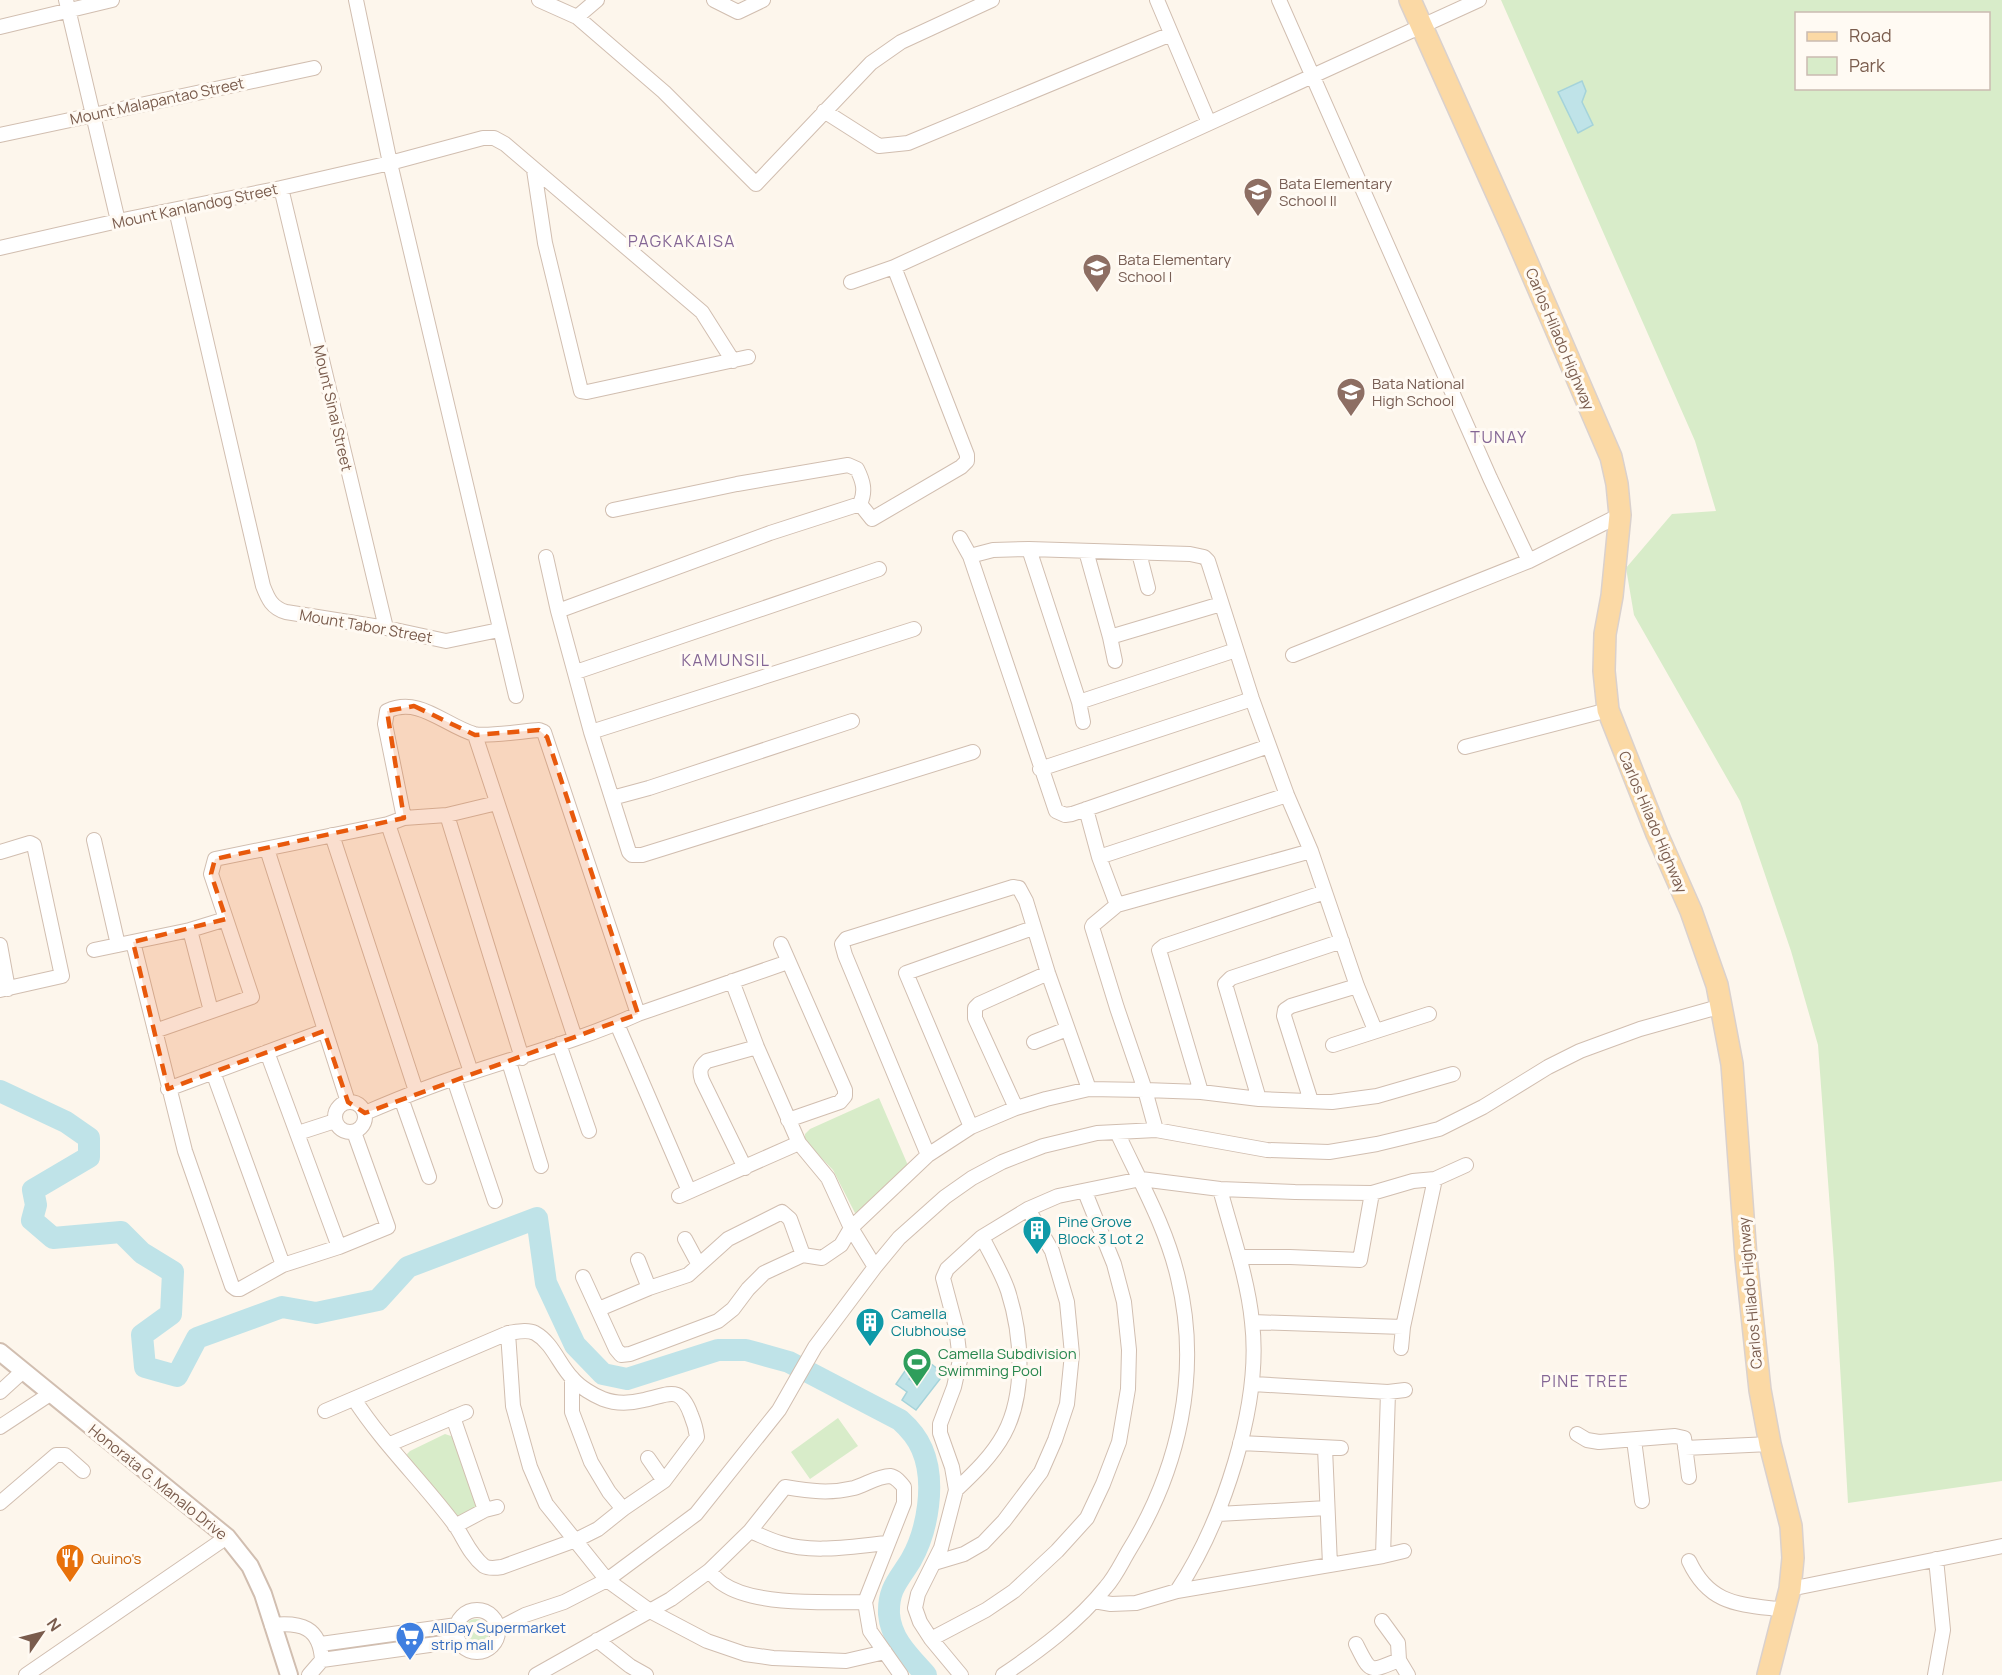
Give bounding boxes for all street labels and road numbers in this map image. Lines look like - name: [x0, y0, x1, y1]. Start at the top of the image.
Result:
- street label: Mount Malapantao Street: [68, 72, 246, 130]
- street label: Mount Kanlandog Street: [110, 178, 280, 234]
- street label: Carlos Hilado Highway: [1521, 265, 1599, 413]
- street label: Mount Sinai Street: [308, 343, 358, 473]
- street label: Mount Tabor Street: [298, 604, 434, 648]
- street label: Carlos Hilado Highway: [1614, 748, 1692, 896]
- street label: Carlos Hilado Highway: [1733, 1216, 1767, 1370]
- street label: Honorata G. Manalo Drive: [84, 1419, 232, 1545]

